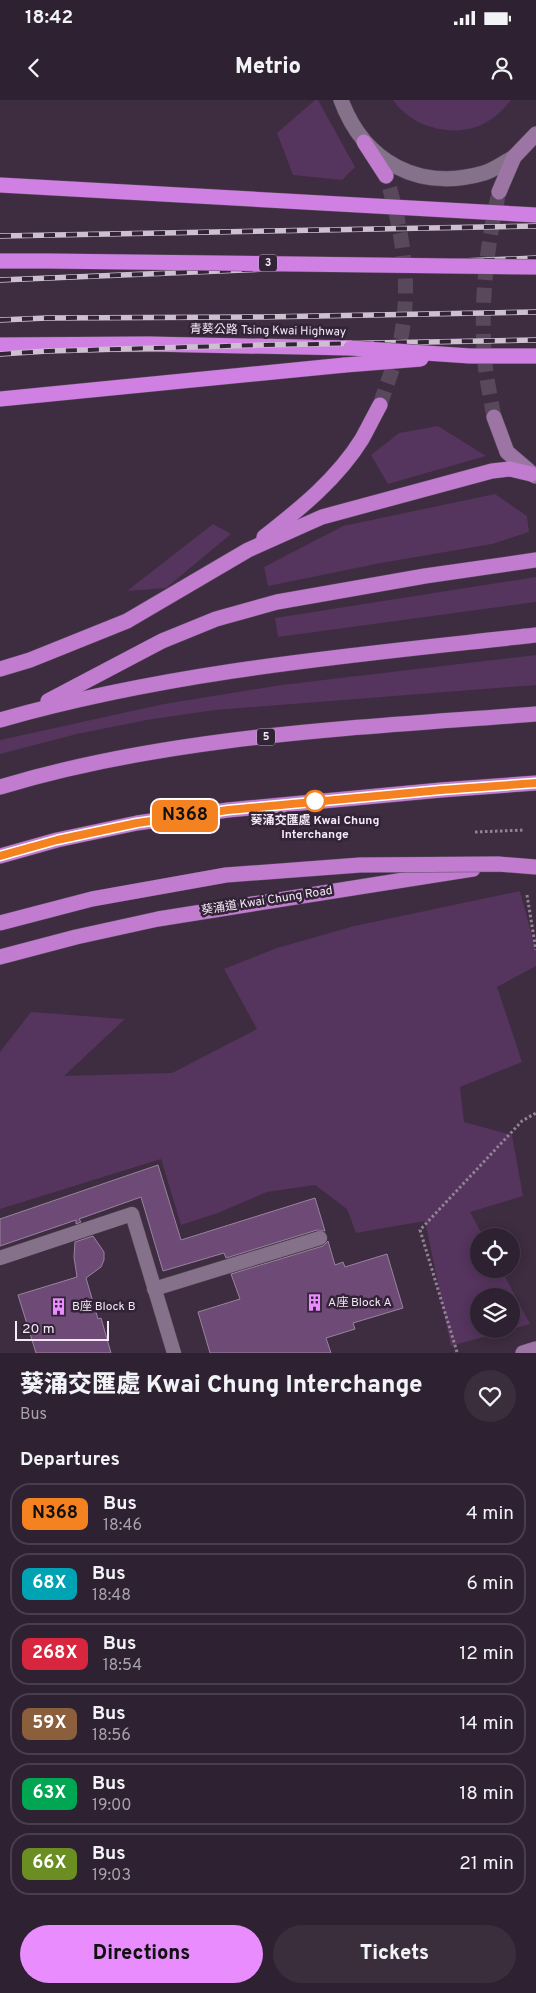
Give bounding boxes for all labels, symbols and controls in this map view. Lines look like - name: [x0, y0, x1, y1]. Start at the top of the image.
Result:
- text: 18:42: [25, 6, 73, 30]
- icon: back: [20, 54, 48, 82]
- text: Metrio: [235, 54, 301, 81]
- icon: person: [488, 54, 516, 82]
- road number: 3: [259, 254, 277, 272]
- street label: 青葵公路 Tsing Kwai Highway: [190, 322, 346, 340]
- road number: 5: [257, 728, 275, 746]
- marker: 葵涌交匯處 Kwai Chung Interchange: [304, 790, 326, 812]
- line badge: N368: [150, 800, 220, 832]
- text: N368: [162, 804, 208, 827]
- place label: 葵涌交匯處 Kwai Chung Interchange: [251, 813, 379, 843]
- street label: 葵涌道 Kwai Chung Road: [200, 883, 334, 919]
- map controls: [470, 1228, 520, 1338]
- button: locate: [470, 1228, 520, 1278]
- button: layers: [470, 1288, 520, 1338]
- building icon: A座 Block A: [304, 1293, 324, 1313]
- place label: A座 Block A: [328, 1295, 392, 1311]
- building icon: B座 Block B: [48, 1297, 68, 1317]
- place label: B座 Block B: [72, 1299, 136, 1315]
- scale bar: [15, 1318, 109, 1341]
- text: 20 m: [22, 1321, 55, 1338]
- button: heart: [464, 1370, 516, 1422]
- text: 葵涌交匯處 Kwai Chung Interchange: [20, 1371, 423, 1401]
- text: Bus: [20, 1405, 47, 1425]
- text: Departures: [20, 1448, 120, 1472]
- text: Bus: [103, 1492, 137, 1516]
- text: N368: [32, 1502, 78, 1525]
- text: 4 min: [466, 1502, 514, 1526]
- text: 18:46: [103, 1516, 142, 1536]
- text: Bus: [92, 1562, 126, 1586]
- text: 68X: [32, 1572, 67, 1595]
- text: 6 min: [467, 1572, 514, 1596]
- text: 18:48: [92, 1586, 131, 1606]
- text: Bus: [103, 1632, 136, 1656]
- text: 268X: [32, 1642, 78, 1665]
- text: 12 min: [459, 1642, 514, 1666]
- text: 18:54: [103, 1656, 142, 1676]
- text: Bus: [92, 1702, 126, 1726]
- text: 59X: [32, 1712, 67, 1735]
- text: 14 min: [459, 1712, 514, 1736]
- text: 18:56: [92, 1726, 131, 1746]
- text: Bus: [92, 1772, 126, 1796]
- text: 63X: [32, 1782, 67, 1805]
- text: 18 min: [459, 1782, 514, 1806]
- text: 19:00: [92, 1796, 132, 1816]
- text: Bus: [92, 1842, 126, 1866]
- text: 66X: [32, 1852, 67, 1875]
- text: 21 min: [459, 1852, 514, 1876]
- text: 19:03: [92, 1866, 131, 1886]
- button: Directions: [20, 1925, 263, 1983]
- button: Tickets: [273, 1925, 516, 1983]

